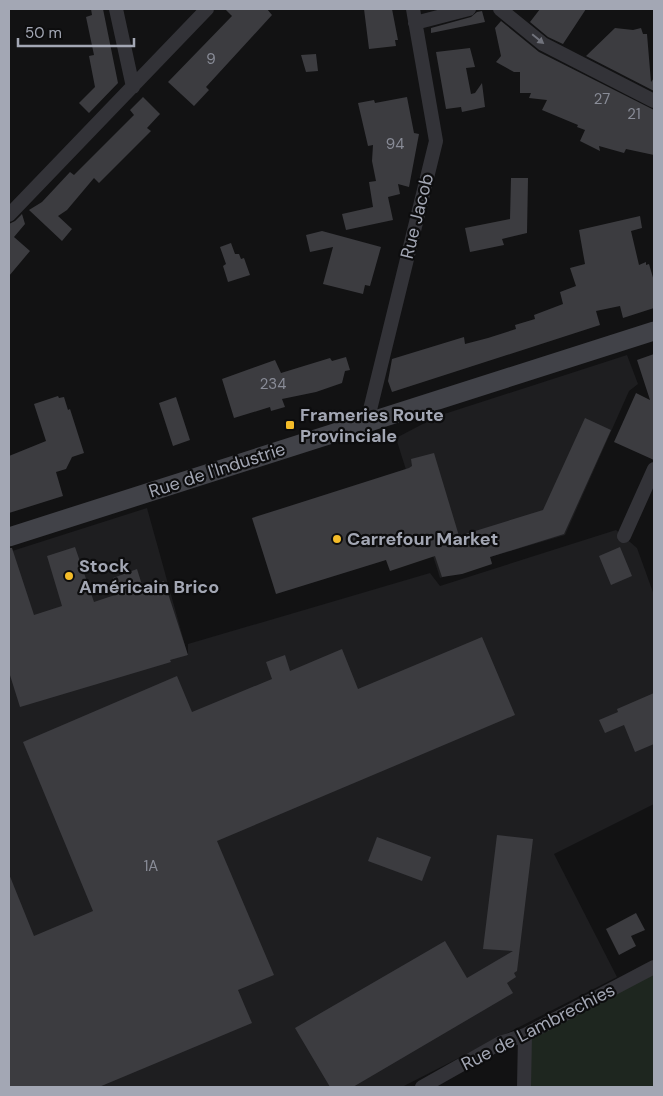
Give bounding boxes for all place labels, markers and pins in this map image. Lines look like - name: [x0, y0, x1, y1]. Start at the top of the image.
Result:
- place label: Frameries Route Provinciale: [300, 403, 444, 448]
- marker: Frameries Route Provinciale: [284, 419, 296, 431]
- place label: Carrefour Market: [347, 527, 498, 551]
- marker: Carrefour Market: [331, 533, 343, 545]
- place label: Stock Américain Brico: [79, 554, 219, 599]
- marker: Stock Américain Brico: [63, 570, 75, 582]

